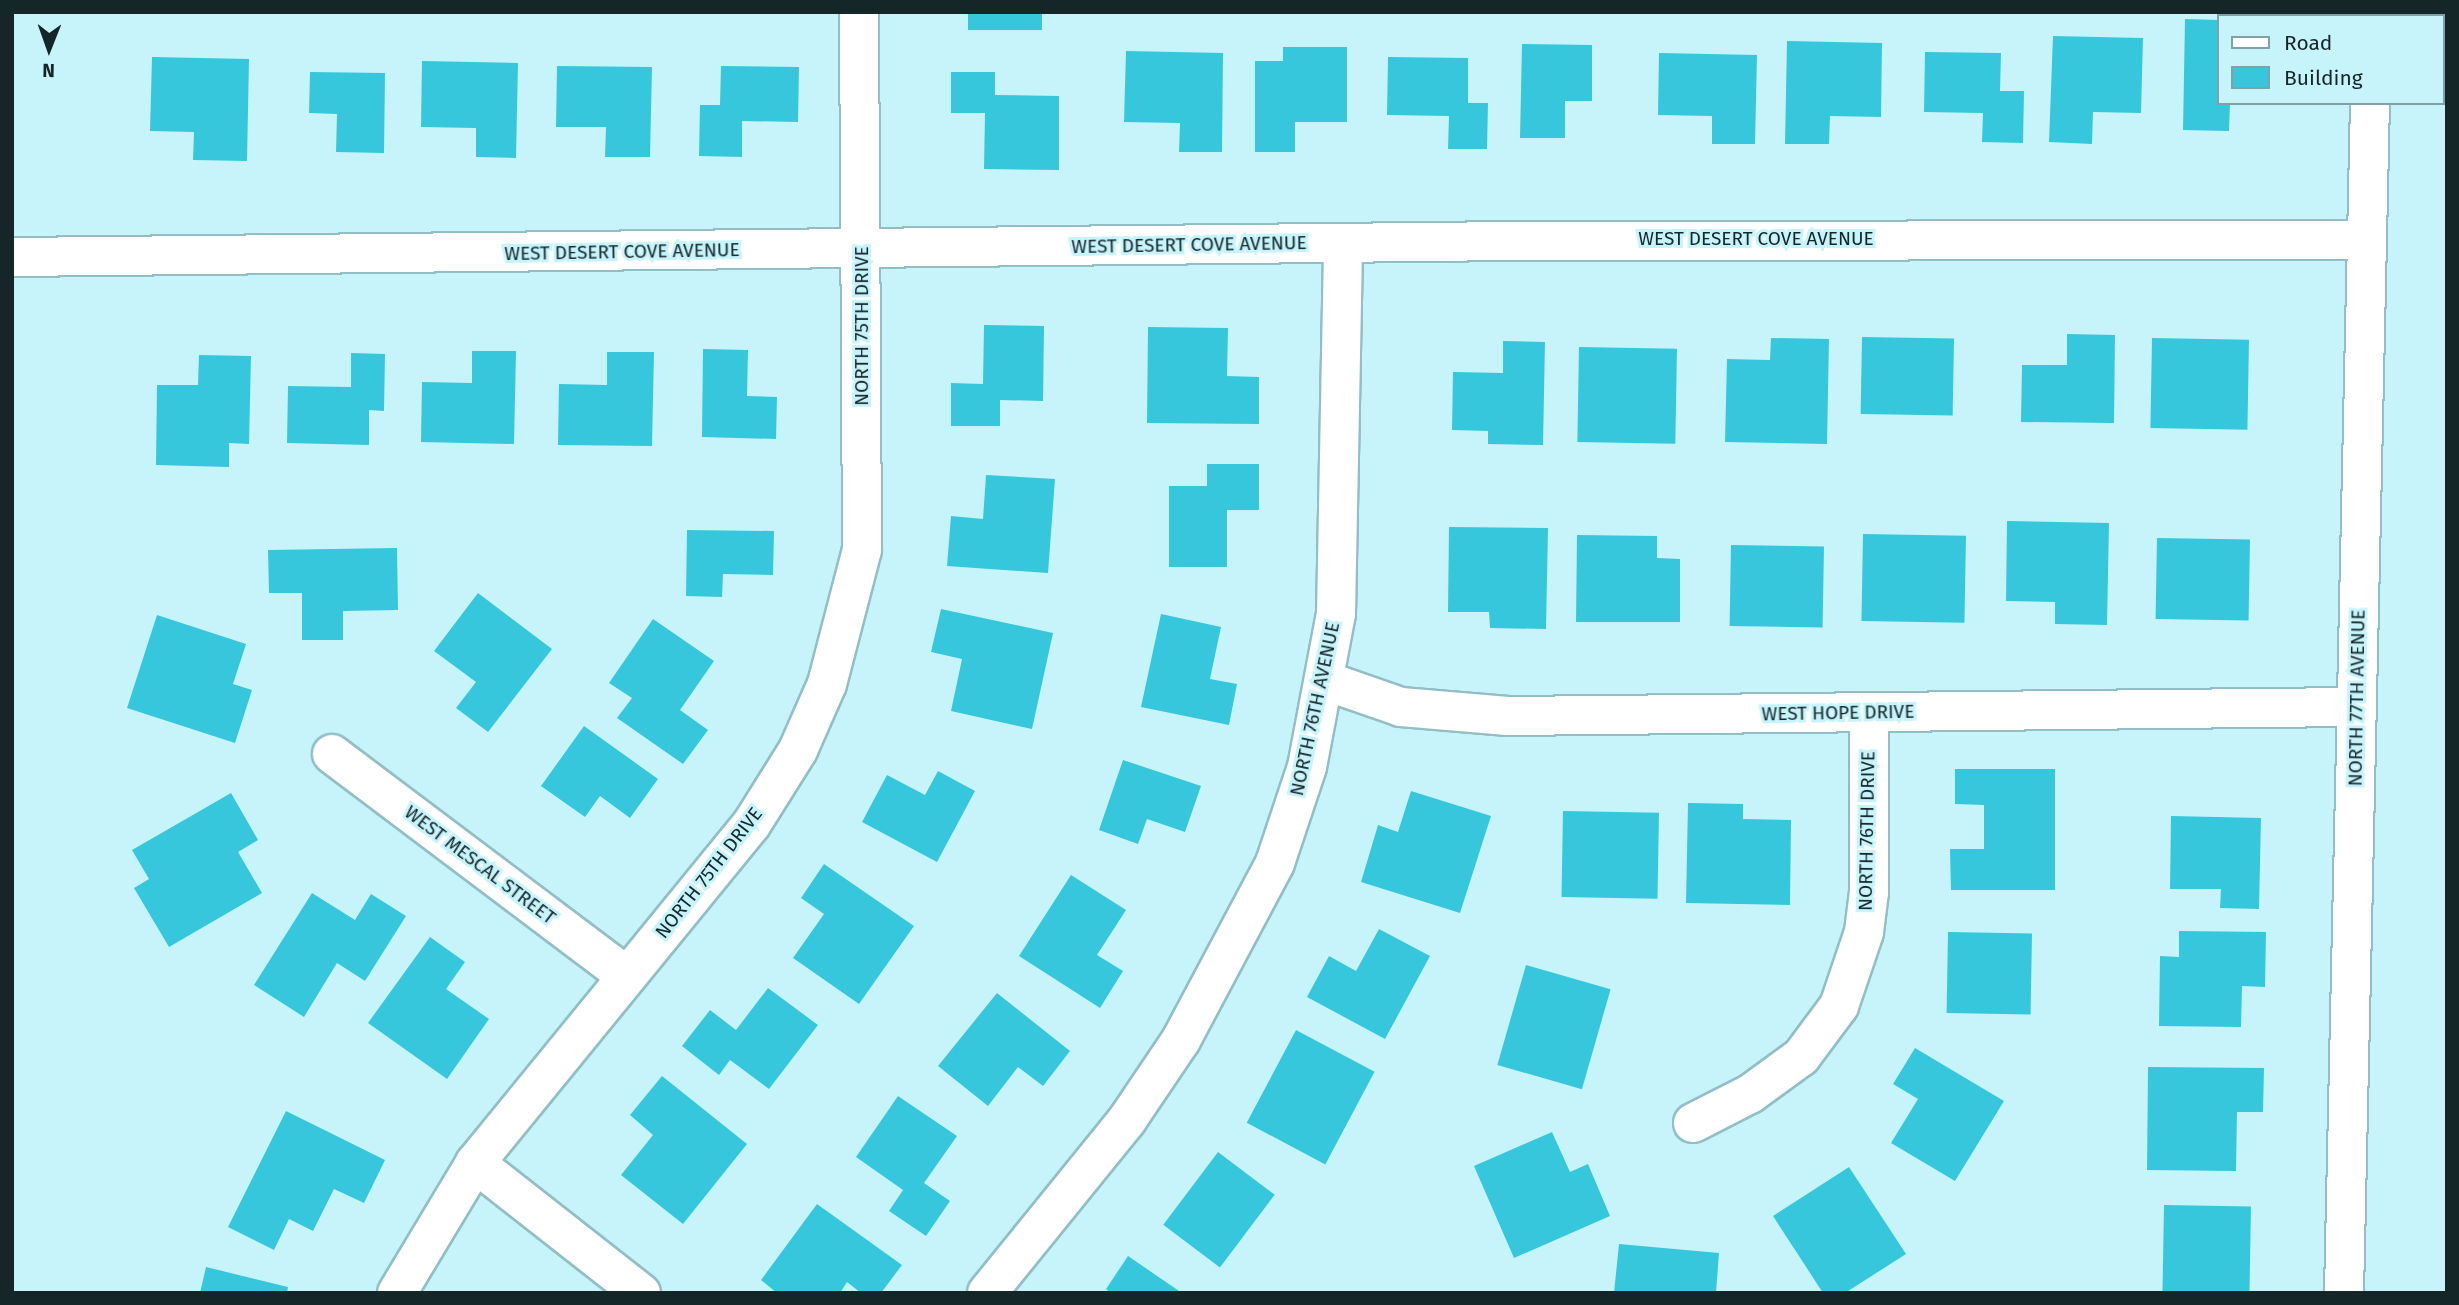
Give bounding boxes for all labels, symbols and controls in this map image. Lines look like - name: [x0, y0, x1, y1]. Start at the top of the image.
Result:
- north arrow: [14, 14, 84, 84]
- legend: [2218, 14, 2445, 105]
- text: Road: [2284, 30, 2332, 56]
- text: N: [42, 59, 55, 82]
- text: Building: [2284, 65, 2363, 91]
- street label: WEST DESERT COVE AVENUE: [1638, 228, 1874, 250]
- street label: WEST DESERT COVE AVENUE: [1071, 232, 1307, 258]
- street label: WEST DESERT COVE AVENUE: [504, 239, 740, 265]
- street label: NORTH 75TH DRIVE: [851, 246, 873, 406]
- street label: NORTH 77TH AVENUE: [2344, 609, 2370, 787]
- street label: NORTH 76TH AVENUE: [1285, 620, 1345, 798]
- street label: WEST HOPE DRIVE: [1761, 700, 1915, 726]
- street label: NORTH 76TH DRIVE: [1854, 751, 1880, 911]
- street label: WEST MESCAL STREET: [400, 801, 560, 929]
- street label: NORTH 75TH DRIVE: [651, 803, 767, 943]

